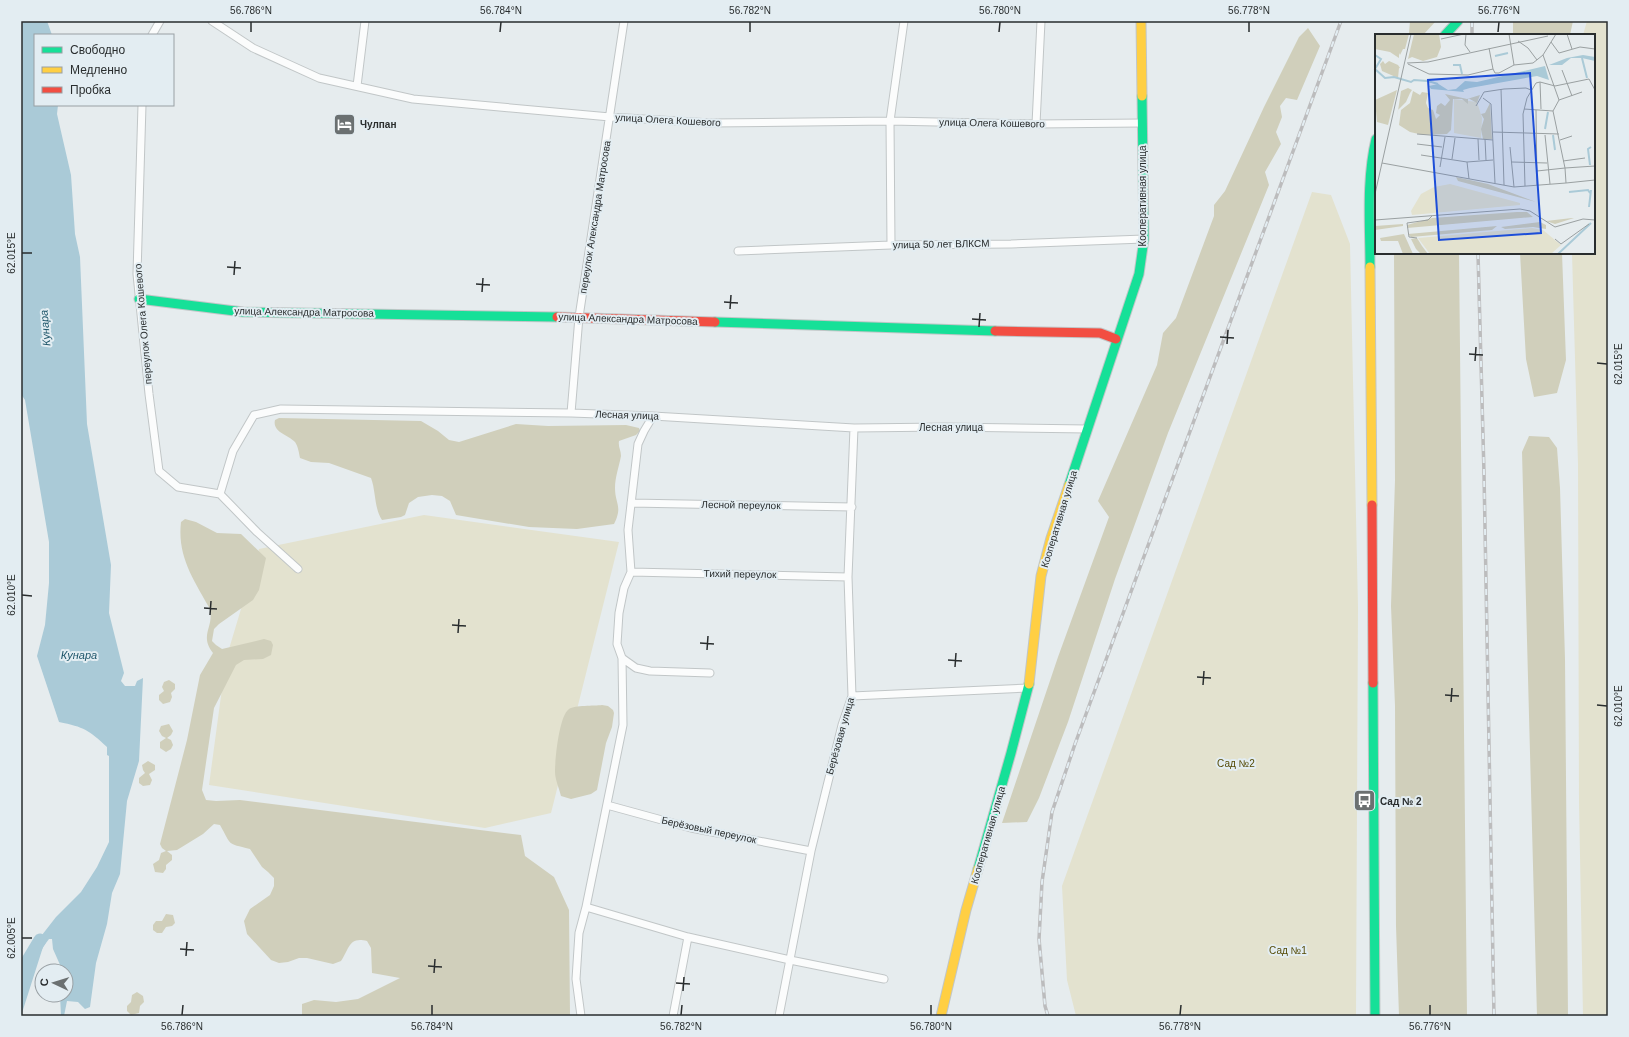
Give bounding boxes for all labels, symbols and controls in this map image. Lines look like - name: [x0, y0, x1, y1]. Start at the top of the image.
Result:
- text: 56.786°N: [230, 5, 272, 16]
- text: 56.784°N: [480, 5, 522, 16]
- text: 56.782°N: [729, 5, 771, 16]
- text: 56.780°N: [979, 5, 1021, 16]
- text: 56.778°N: [1228, 5, 1270, 16]
- text: 56.776°N: [1478, 5, 1520, 16]
- legend: [34, 34, 174, 106]
- inset map: [1375, 34, 1595, 254]
- text: Свободно: [70, 43, 125, 57]
- text: Медленно: [70, 63, 127, 77]
- text: Пробка: [70, 83, 111, 97]
- hotel icon: Чулпан: [331, 111, 357, 137]
- street label: улица Олега Кошевого: [615, 112, 722, 128]
- street label: улица Олега Кошевого: [939, 117, 1045, 129]
- place label: Чулпан: [360, 119, 396, 130]
- street label: переулок Александра Матросова: [577, 139, 613, 294]
- street label: Кооперативная улица: [1137, 145, 1148, 247]
- text: 62.015°E: [6, 232, 17, 274]
- street label: улица 50 лет ВЛКСМ: [892, 238, 990, 250]
- street label: переулок Олега Кошевого: [132, 263, 154, 385]
- street label: улица Александра Матросова: [234, 305, 374, 319]
- water label: Кунара: [37, 309, 53, 347]
- street label: улица Александра Матросова: [558, 311, 698, 327]
- text: 62.015°E: [1613, 343, 1624, 385]
- street label: Лесная улица: [595, 408, 660, 422]
- street label: Лесная улица: [919, 422, 983, 433]
- street label: Кооперативная улица: [1039, 469, 1079, 569]
- street label: Лесной переулок: [701, 499, 781, 511]
- street label: Тихий переулок: [703, 568, 777, 580]
- text: 62.010°E: [6, 574, 17, 616]
- water label: Кунара: [61, 649, 97, 661]
- text: 62.010°E: [1613, 685, 1624, 727]
- street label: Берёзовая улица: [824, 696, 856, 776]
- park label: Сад №2: [1217, 758, 1255, 769]
- street label: Кооперативная улица: [969, 784, 1007, 885]
- bus stop icon: Сад № 2: [1352, 788, 1378, 814]
- place label: Сад № 2: [1380, 796, 1422, 807]
- street label: Берёзовый переулок: [661, 815, 758, 846]
- text: 62.005°E: [6, 917, 17, 959]
- park label: Сад №1: [1269, 945, 1307, 956]
- north arrow: [34, 963, 74, 1003]
- text: С: [38, 978, 50, 987]
- text: 56.786°N: [161, 1021, 203, 1032]
- text: 56.784°N: [411, 1021, 453, 1032]
- text: 56.782°N: [660, 1021, 702, 1032]
- text: 56.780°N: [910, 1021, 952, 1032]
- text: 56.778°N: [1159, 1021, 1201, 1032]
- text: 56.776°N: [1409, 1021, 1451, 1032]

